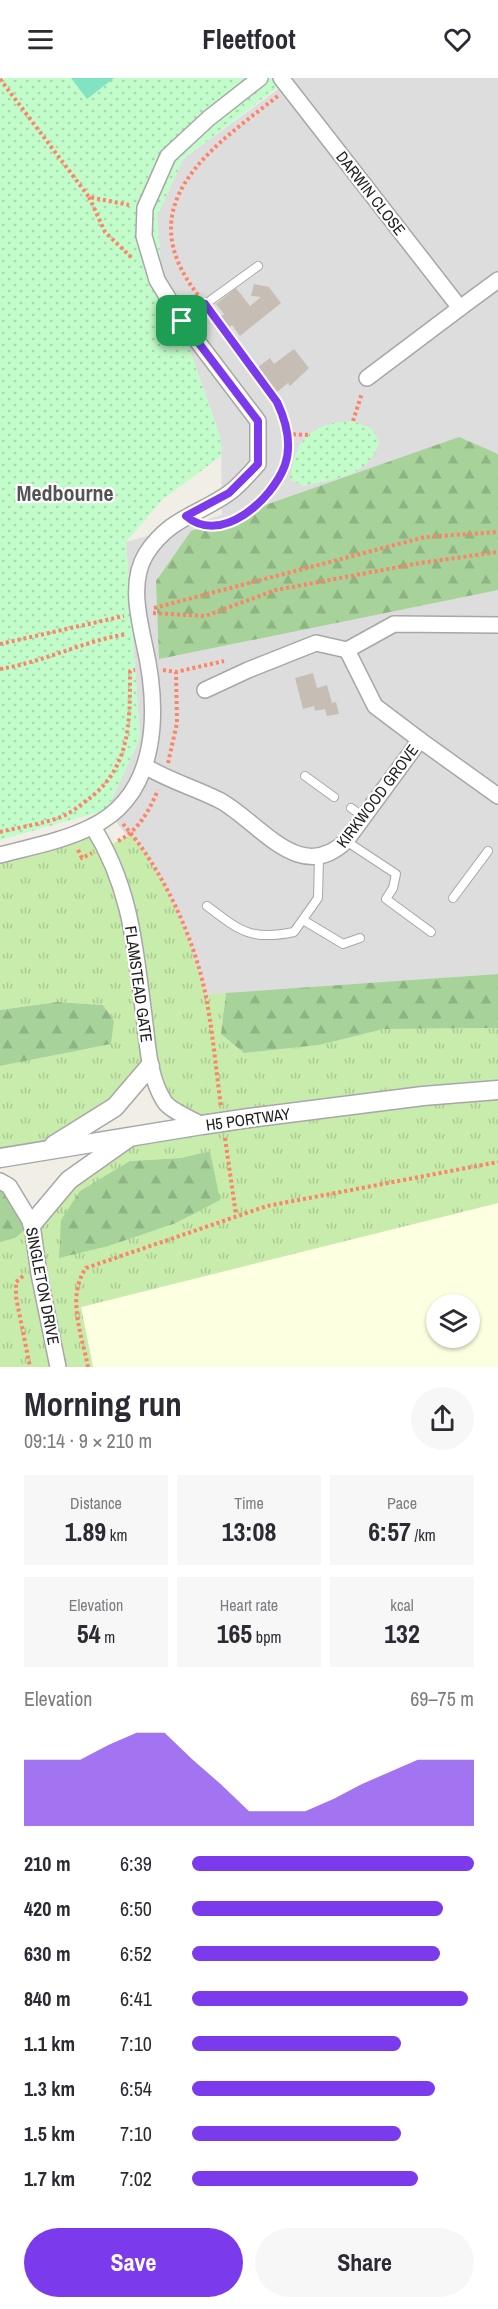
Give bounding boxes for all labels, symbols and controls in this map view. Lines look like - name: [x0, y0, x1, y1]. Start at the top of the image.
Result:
- text: Fleetfoot: [202, 21, 296, 57]
- icon: menu: [24, 23, 57, 56]
- icon: heart: [441, 23, 474, 56]
- street label: DARWIN CLOSE: [331, 146, 411, 240]
- pin: [156, 295, 207, 346]
- icon: arrive: [165, 304, 198, 337]
- district label: Medbourne: [16, 478, 114, 508]
- street label: KIRKWOOD GROVE: [331, 740, 423, 852]
- street label: FLAMSTEAD GATE: [120, 924, 158, 1044]
- street label: H5 PORTWAY: [204, 1102, 292, 1136]
- street label: SINGLETON DRIVE: [21, 1225, 65, 1347]
- map controls: [426, 1294, 480, 1348]
- button: layers: [426, 1294, 480, 1348]
- text: Morning run: [24, 1382, 182, 1426]
- button: share: [411, 1387, 474, 1450]
- text: 09:14 · 9 × 210 m: [24, 1427, 152, 1454]
- text: Distance: [70, 1492, 122, 1514]
- text: Time: [234, 1492, 264, 1514]
- text: Pace: [387, 1492, 417, 1514]
- text: 1.89: [65, 1514, 106, 1549]
- text: 13:08: [222, 1514, 276, 1549]
- text: 6:57: [368, 1514, 411, 1549]
- text: km: [106, 1524, 127, 1546]
- text: /km: [411, 1524, 436, 1546]
- text: Elevation: [69, 1594, 123, 1616]
- text: Heart rate: [220, 1594, 278, 1616]
- text: kcal: [390, 1594, 414, 1616]
- text: 54: [77, 1616, 101, 1651]
- text: 165: [217, 1616, 252, 1651]
- text: 132: [384, 1616, 420, 1651]
- text: m: [101, 1626, 115, 1648]
- text: bpm: [252, 1626, 281, 1648]
- text: Elevation: [24, 1685, 92, 1712]
- text: 69–75 m: [410, 1685, 474, 1712]
- text: 210 m: [24, 1850, 71, 1877]
- text: 6:39: [120, 1850, 152, 1877]
- text: 420 m: [24, 1895, 71, 1922]
- text: 6:50: [120, 1895, 152, 1922]
- text: 630 m: [24, 1940, 71, 1967]
- text: 6:52: [120, 1940, 152, 1967]
- text: 840 m: [24, 1985, 71, 2012]
- text: 6:41: [120, 1985, 152, 2012]
- text: 1.1 km: [24, 2030, 75, 2057]
- text: 7:10: [120, 2030, 152, 2057]
- text: 1.3 km: [24, 2075, 75, 2102]
- text: 6:54: [120, 2075, 152, 2102]
- text: 1.5 km: [24, 2120, 75, 2147]
- text: 7:10: [120, 2120, 152, 2147]
- text: 1.7 km: [24, 2165, 75, 2192]
- text: 7:02: [120, 2165, 152, 2192]
- button: Save: [24, 2228, 243, 2297]
- button: Share: [255, 2228, 474, 2297]

